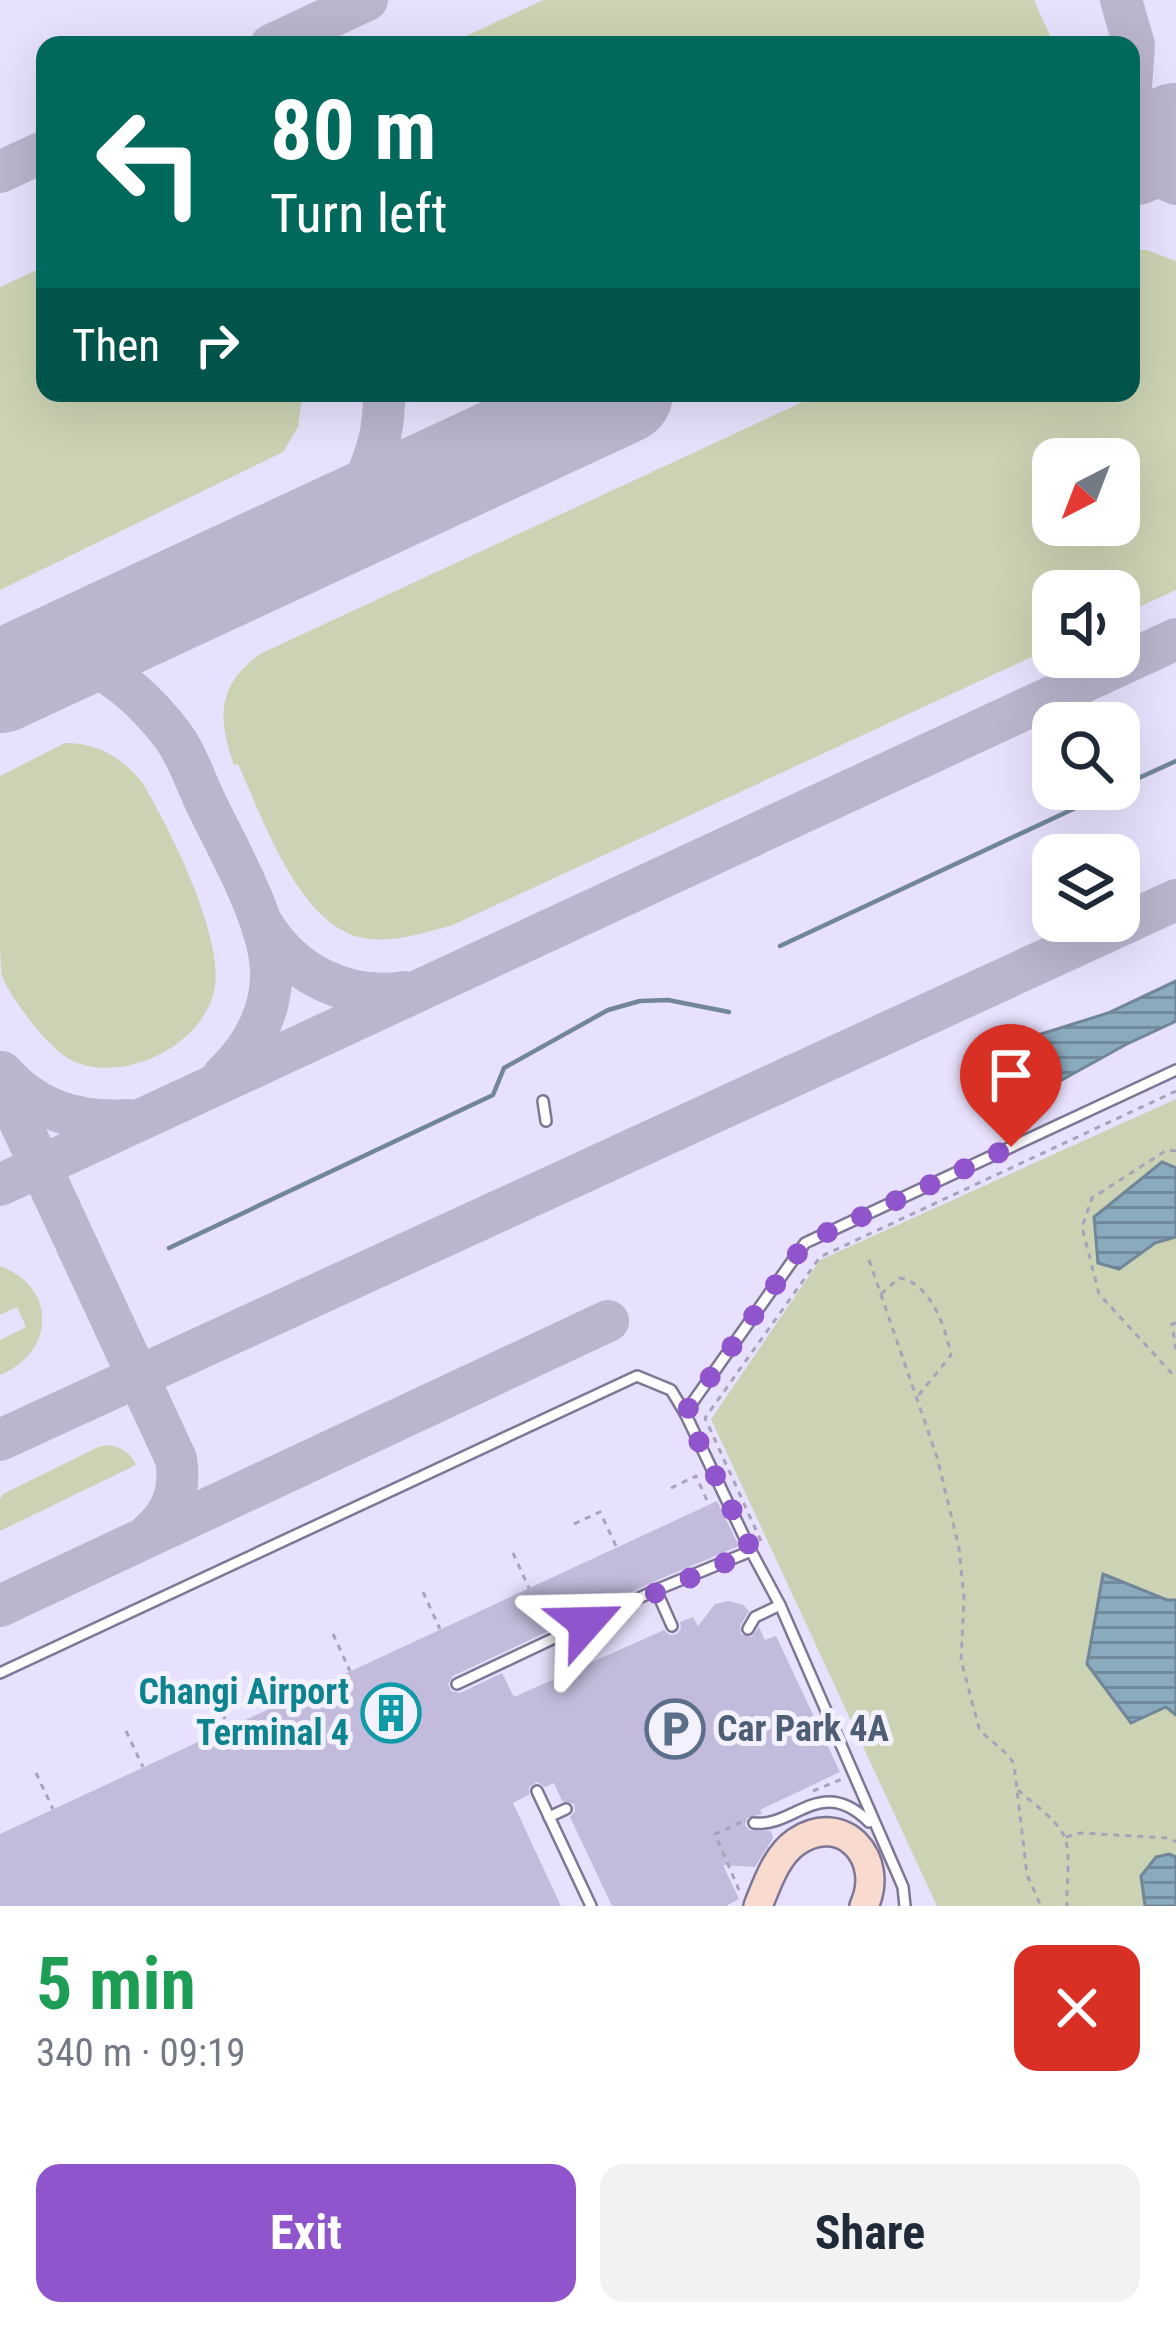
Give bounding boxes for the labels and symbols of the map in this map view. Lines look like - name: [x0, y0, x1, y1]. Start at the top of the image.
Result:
- north arrow: [1032, 438, 1140, 546]
- pin: [960, 1024, 1062, 1147]
- position arrow: [523, 1560, 649, 1686]
- place label: Changi Airport Terminal 4: [139, 1671, 349, 1754]
- building icon: Changi Airport Terminal 4: [360, 1682, 422, 1744]
- parking icon: Car Park 4A: [644, 1698, 706, 1760]
- place label: Car Park 4A: [717, 1708, 890, 1750]

